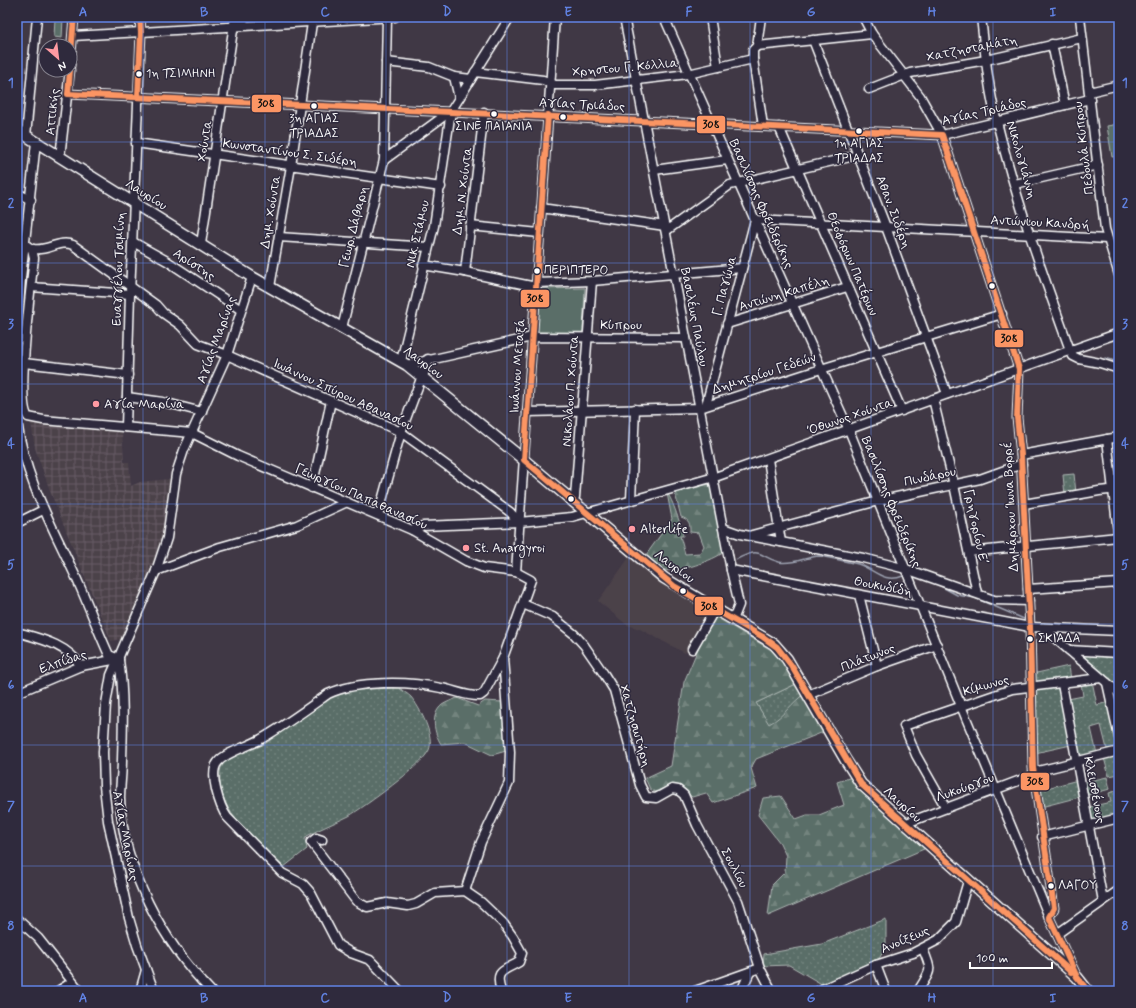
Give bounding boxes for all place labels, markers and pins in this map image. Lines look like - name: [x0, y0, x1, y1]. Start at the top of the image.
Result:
- place label: 1η ΤΣΙΜΗΝΗ: [146, 66, 216, 82]
- marker: 1η ΤΣΙΜΗΝΗ: [134, 69, 144, 79]
- marker: 3η ΑΓΙΑΣ ΤΡΙΑΔΑΣ: [309, 101, 319, 111]
- marker: ΣΙΝΕ ΠΑΙΑΝΙΑ: [489, 109, 499, 119]
- place label: 3η ΑΓΙΑΣ ΤΡΙΑΔΑΣ: [289, 111, 339, 142]
- unlabelled marker: [558, 112, 568, 122]
- place label: ΣΙΝΕ ΠΑΙΑΝΙΑ: [455, 119, 533, 135]
- marker: 1η ΑΓΙΑΣ ΤΡΙΑΔΑΣ: [854, 126, 864, 136]
- place label: 1η ΑΓΙΑΣ ΤΡΙΑΔΑΣ: [834, 136, 884, 167]
- place label: ΠΕΡΙΠΤΕΡΟ: [544, 263, 608, 279]
- marker: ΠΕΡΙΠΤΕΡΟ: [532, 266, 542, 276]
- unlabelled marker: [987, 281, 997, 291]
- place label: Αγία Μαρίνα: [104, 396, 184, 413]
- marker: Αγία Μαρίνα: [91, 399, 101, 409]
- unlabelled marker: [566, 494, 576, 504]
- place label: Alterlife: [640, 521, 688, 538]
- marker: Alterlife: [627, 524, 637, 534]
- place label: St. Anargyroi: [474, 540, 545, 558]
- marker: St. Anargyroi: [461, 543, 471, 553]
- unlabelled marker: [678, 586, 688, 596]
- place label: ΣΚΙΑΔΑ: [1038, 631, 1081, 647]
- marker: ΣΚΙΑΔΑ: [1025, 634, 1035, 644]
- place label: ΛΑΓΟΥ: [1058, 878, 1097, 894]
- marker: ΛΑΓΟΥ: [1046, 881, 1056, 891]

